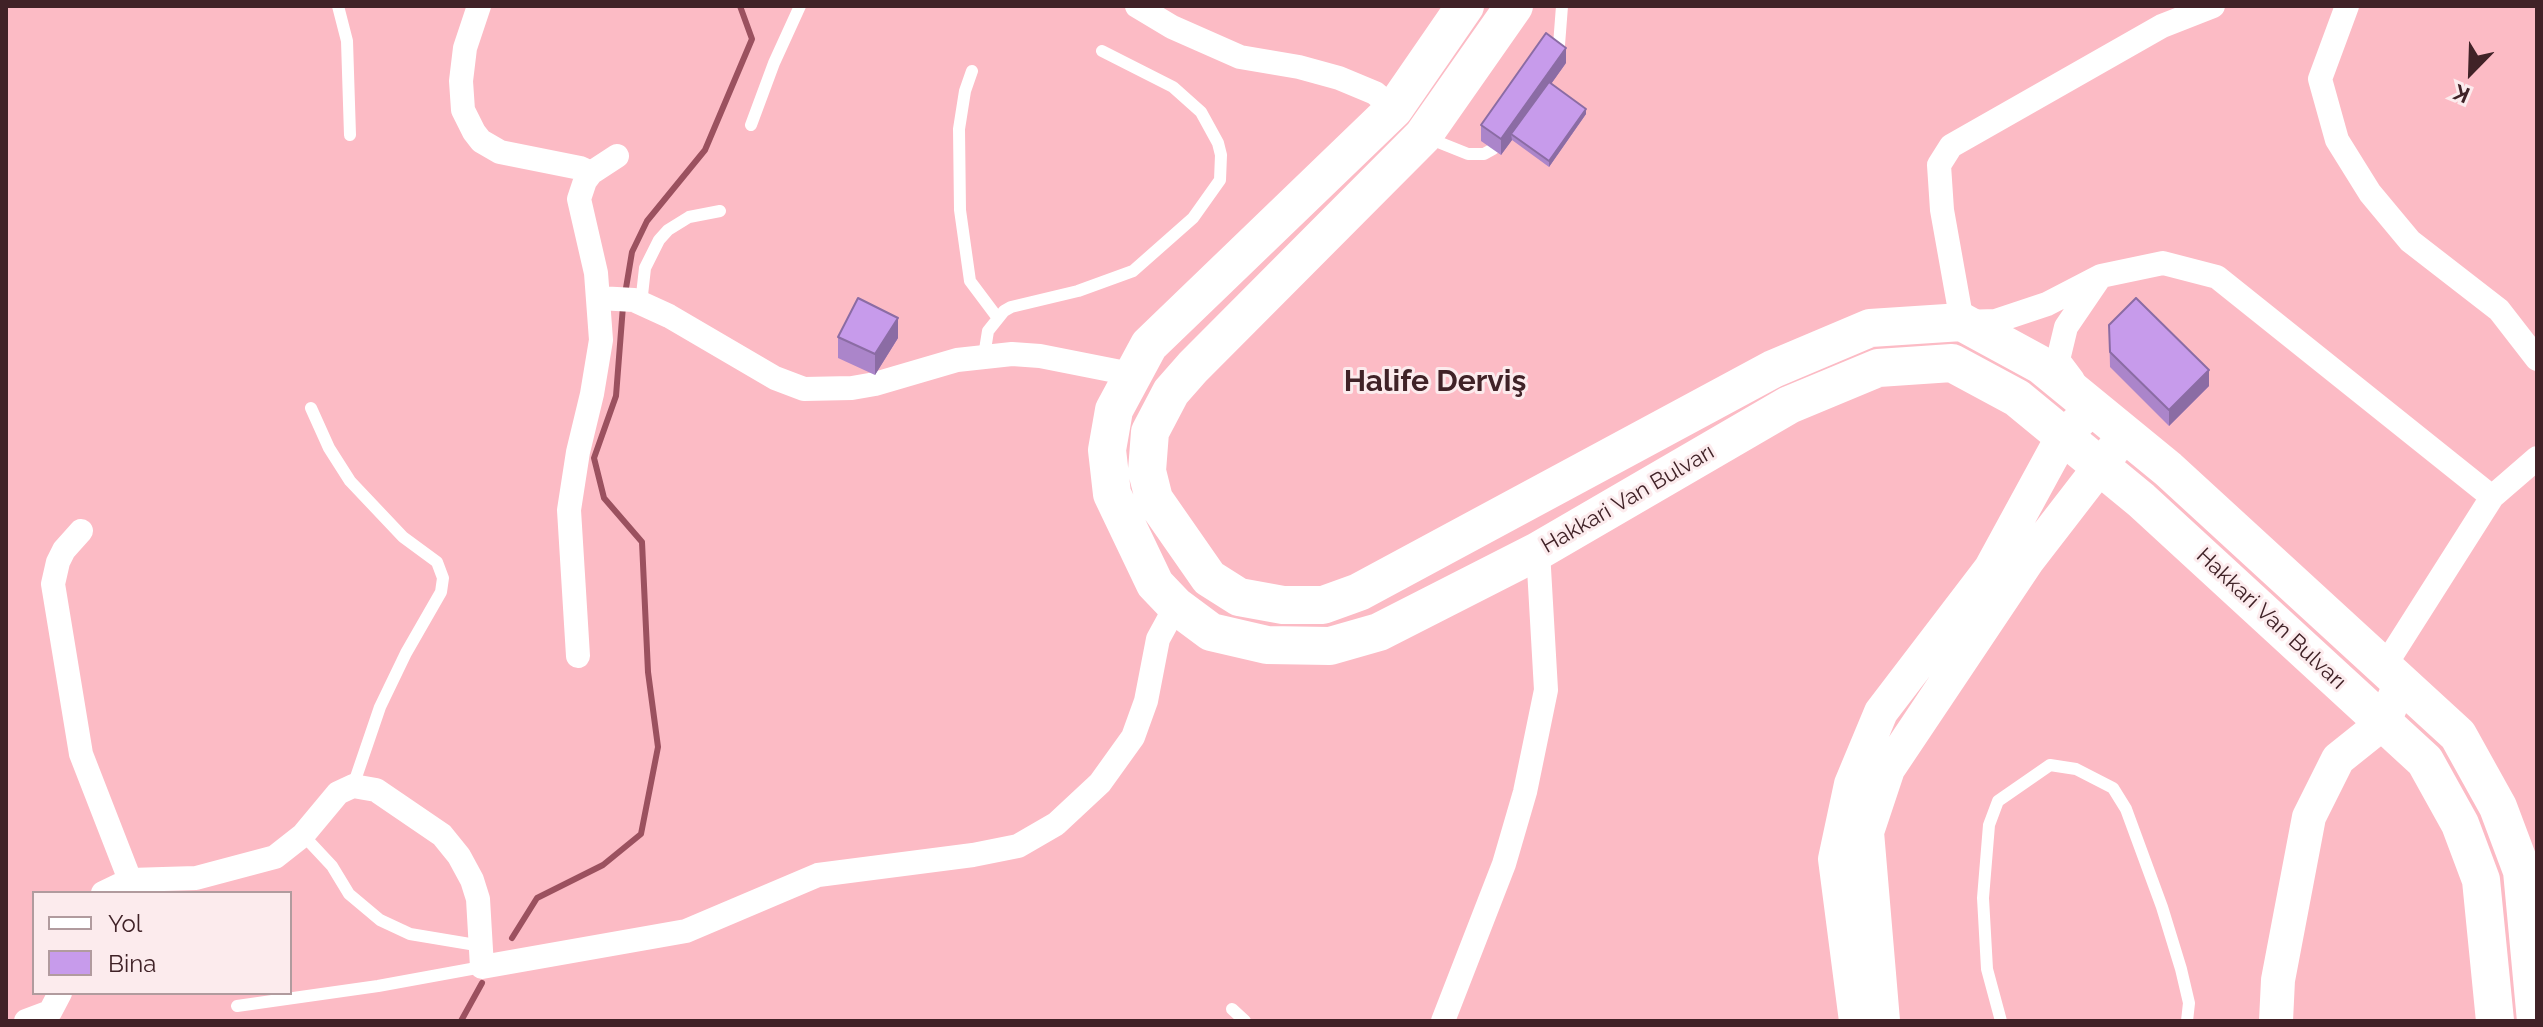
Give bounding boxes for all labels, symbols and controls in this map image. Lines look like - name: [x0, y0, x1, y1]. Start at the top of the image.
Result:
- north arrow: [2431, 32, 2511, 112]
- text: K: [2450, 79, 2473, 109]
- district label: Halife Derviş: [1344, 364, 1526, 400]
- street label: Hakkari Van Bulvarı: [1537, 439, 1719, 559]
- street label: Hakkari Van Bulvarı: [2191, 543, 2351, 695]
- legend: [32, 891, 292, 995]
- text: Yol: [108, 909, 142, 938]
- text: Bina: [108, 949, 156, 978]

